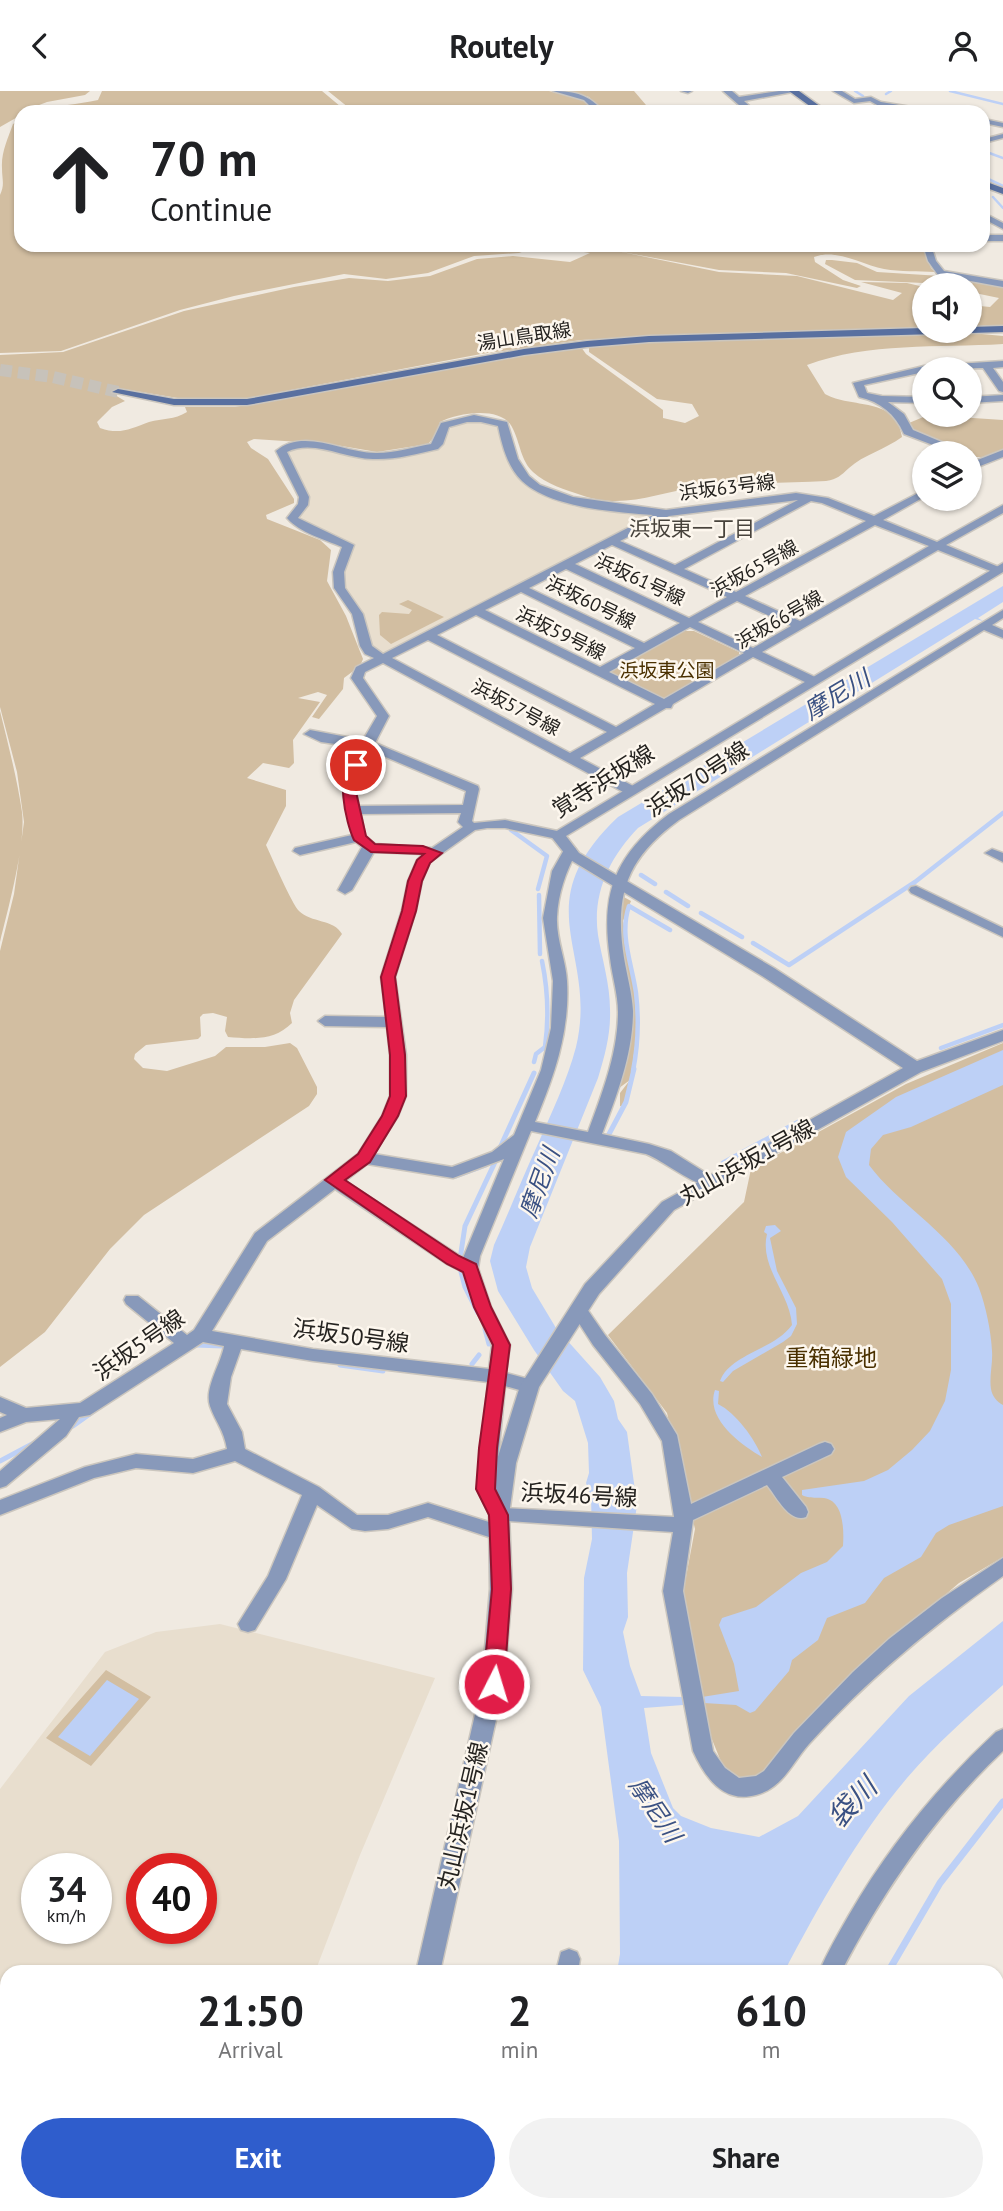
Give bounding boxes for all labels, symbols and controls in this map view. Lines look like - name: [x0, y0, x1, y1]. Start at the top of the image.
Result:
- text: Routely: [449, 25, 554, 67]
- icon: back: [21, 27, 59, 65]
- icon: person: [944, 27, 982, 65]
- text: 70 m: [150, 126, 257, 190]
- icon: ahead: [35, 133, 126, 224]
- text: Continue: [150, 188, 272, 230]
- map controls: [912, 273, 982, 511]
- button: sound: [912, 273, 982, 343]
- street label: 湯山鳥取線: [475, 317, 573, 355]
- button: search: [912, 357, 982, 427]
- button: layers: [912, 441, 982, 511]
- street label: 浜坂63号線: [678, 469, 776, 505]
- district label: 浜坂東一丁目: [629, 515, 755, 542]
- street label: 浜坂65号線: [706, 534, 802, 602]
- street label: 浜坂61号線: [591, 548, 689, 610]
- street label: 浜坂60号線: [542, 570, 640, 634]
- street label: 浜坂66号線: [731, 584, 827, 654]
- street label: 浜坂59号線: [512, 601, 610, 665]
- park label: 浜坂東公園: [619, 658, 715, 682]
- water label: 摩尼川: [798, 661, 878, 726]
- street label: 浜坂57号線: [468, 674, 564, 740]
- pin: [326, 735, 386, 795]
- street label: 浜坂70号線: [640, 735, 754, 823]
- street label: 覚寺浜坂線: [546, 738, 659, 823]
- icon: arrive: [337, 746, 375, 784]
- street label: 丸山浜坂1号線: [674, 1112, 820, 1211]
- water label: 摩尼川: [513, 1141, 567, 1222]
- street label: 浜坂5号線: [88, 1303, 190, 1386]
- street label: 浜坂50号線: [291, 1313, 411, 1358]
- park label: 重箱緑地: [785, 1343, 877, 1372]
- street label: 浜坂46号線: [520, 1477, 638, 1512]
- position arrow: [457, 1647, 531, 1721]
- street label: 丸山浜坂1号線: [431, 1739, 494, 1892]
- water label: 袋川: [819, 1767, 886, 1835]
- water label: 摩尼川: [622, 1771, 690, 1851]
- speed limit sign: 40: [126, 1853, 217, 1944]
- text: 34: [47, 1866, 86, 1912]
- text: km/h: [47, 1904, 86, 1927]
- text: 21:50: [197, 1983, 304, 2038]
- text: 2: [508, 1983, 531, 2038]
- text: 610: [735, 1983, 807, 2038]
- text: Arrival: [218, 2035, 283, 2064]
- text: min: [501, 2035, 538, 2064]
- text: m: [762, 2035, 780, 2064]
- button: Exit: [21, 2118, 495, 2198]
- button: Share: [509, 2118, 983, 2198]

